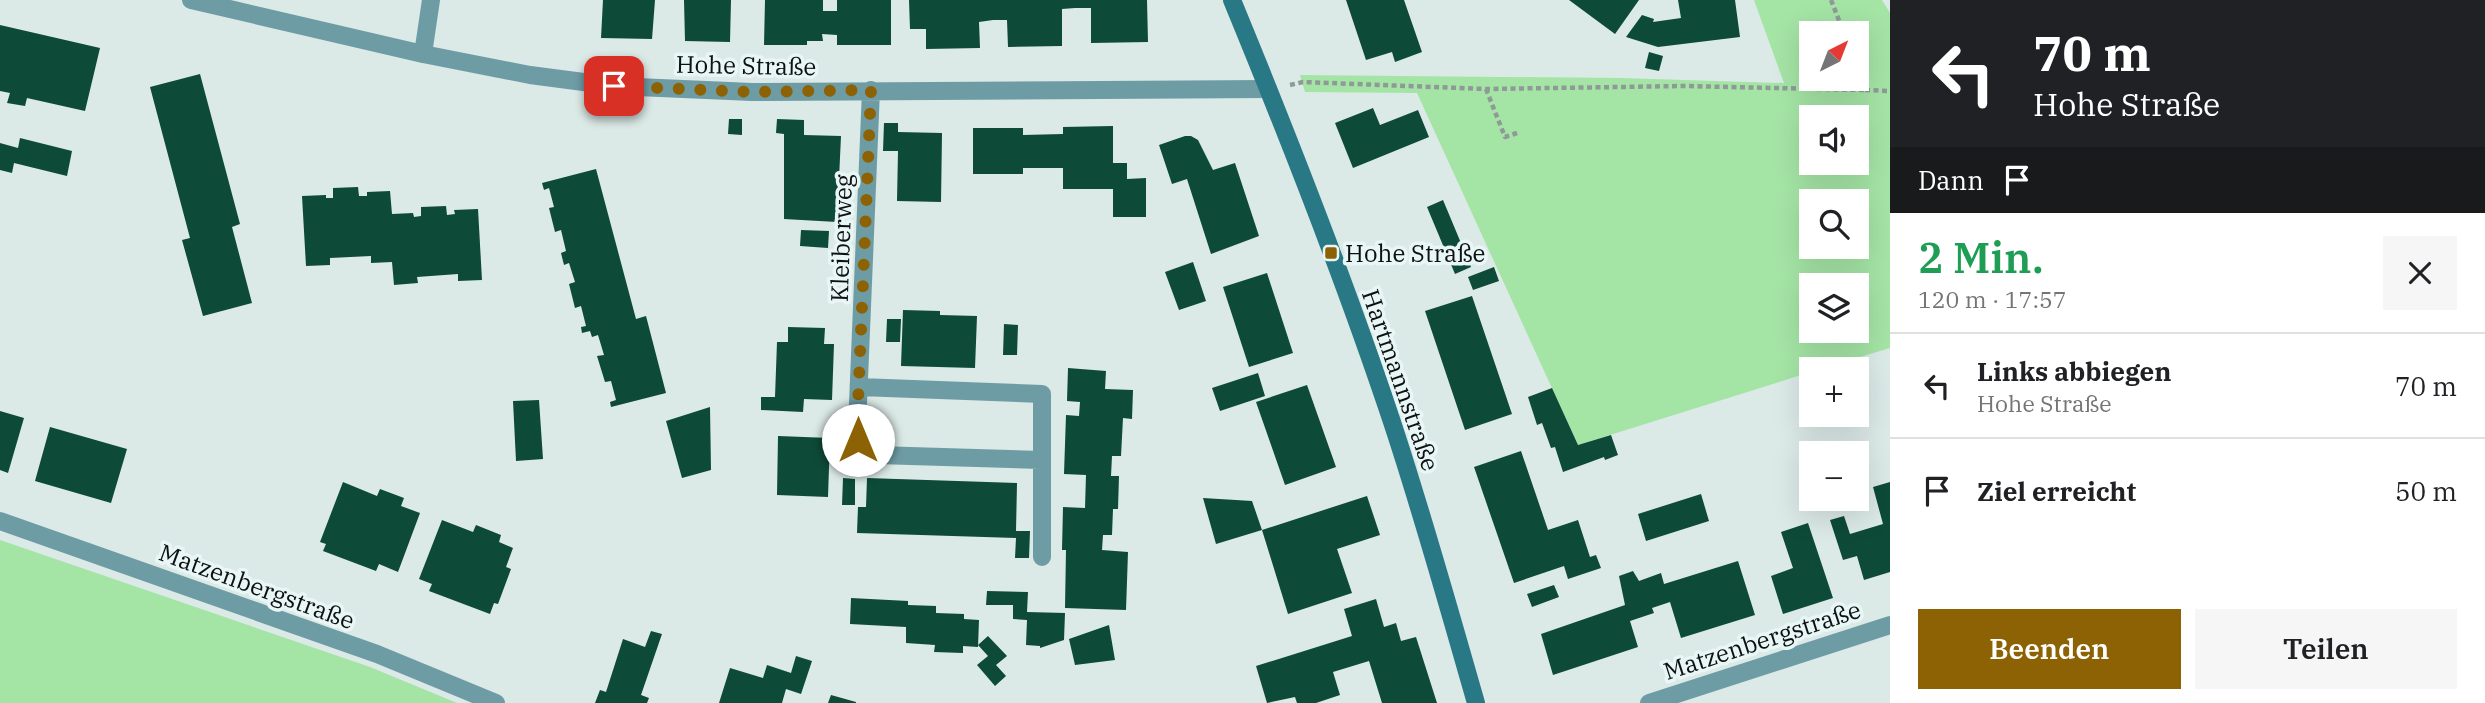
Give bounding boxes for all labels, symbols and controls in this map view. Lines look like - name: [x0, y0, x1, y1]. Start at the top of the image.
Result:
- north arrow: [1799, 21, 1869, 91]
- map controls: [1799, 21, 1869, 511]
- text: 70 m: [2033, 21, 2151, 84]
- icon: left: [1918, 28, 2009, 119]
- street label: Hohe Straße: [676, 48, 816, 82]
- pin: [584, 56, 644, 116]
- icon: arrive: [595, 67, 633, 105]
- text: Hohe Straße: [2033, 83, 2220, 125]
- button: sound: [1799, 105, 1869, 175]
- icon: arrive: [1998, 161, 2036, 199]
- text: Dann: [1918, 163, 1984, 197]
- street label: Kleiberweg: [823, 174, 859, 302]
- button: search: [1799, 189, 1869, 259]
- text: 2 Min.: [1918, 230, 2044, 285]
- button: close: [2383, 236, 2457, 310]
- place label: Hohe Straße: [1345, 237, 1485, 269]
- marker: Hohe Straße: [1323, 245, 1339, 261]
- button: layers: [1799, 273, 1869, 343]
- text: 120 m · 17:57: [1918, 284, 2067, 314]
- street label: Hartmannstraße: [1355, 285, 1447, 475]
- text: Links abbiegen: [1977, 354, 2172, 388]
- button: +: [1799, 357, 1869, 427]
- icon: left: [1918, 367, 1956, 405]
- text: 70 m: [2395, 369, 2457, 403]
- text: Hohe Straße: [1977, 388, 2112, 418]
- position arrow: [821, 403, 895, 477]
- button: −: [1799, 441, 1869, 511]
- icon: arrive: [1918, 472, 1956, 510]
- text: Ziel erreicht: [1977, 474, 2136, 508]
- text: 50 m: [2395, 474, 2457, 508]
- street label: Matzenbergstraße: [155, 536, 359, 636]
- street label: Matzenbergstraße: [1659, 593, 1865, 687]
- button: Beenden: [1918, 609, 2181, 689]
- button: Teilen: [2195, 609, 2457, 689]

